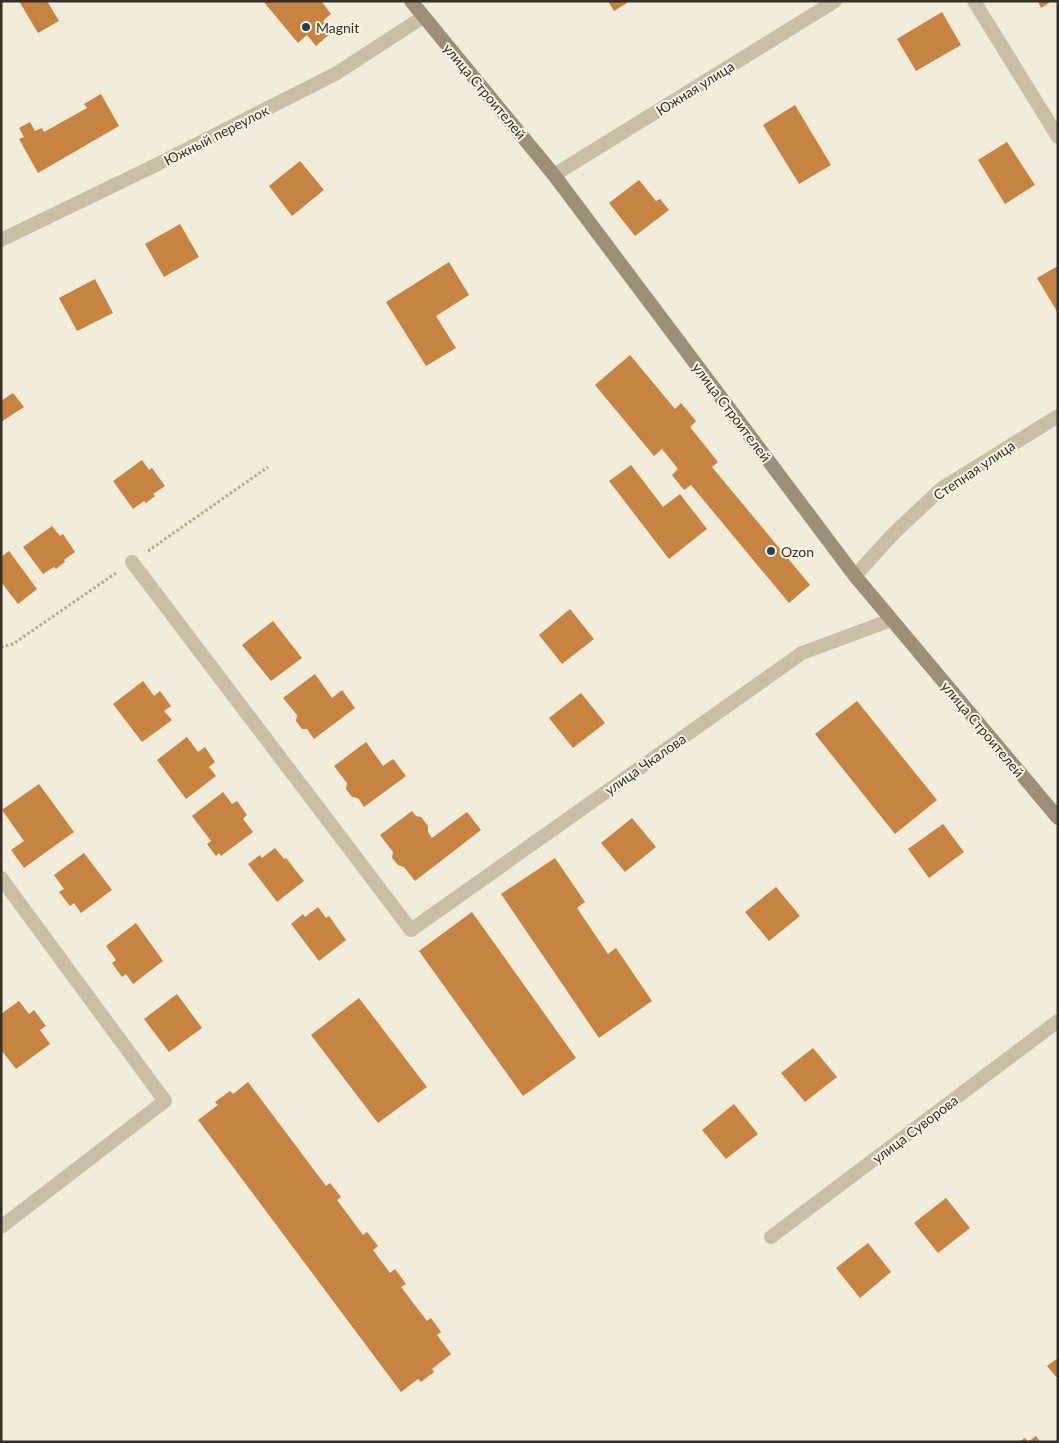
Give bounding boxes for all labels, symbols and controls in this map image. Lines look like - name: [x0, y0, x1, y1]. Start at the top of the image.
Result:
- place label: Magnit: [316, 19, 359, 36]
- marker: Magnit: [300, 21, 312, 33]
- street label: улица Строителей: [440, 40, 530, 142]
- street label: Южная улица: [653, 57, 737, 119]
- street label: Южный переулок: [161, 101, 272, 169]
- street label: улица Строителей: [689, 359, 775, 465]
- street label: Степная улица: [930, 436, 1018, 504]
- place label: Ozon: [781, 543, 814, 560]
- marker: Ozon: [765, 545, 777, 557]
- street label: улица Строителей: [938, 678, 1028, 780]
- street label: улица Чкалова: [601, 730, 689, 798]
- street label: улица Суворова: [869, 1091, 961, 1167]

